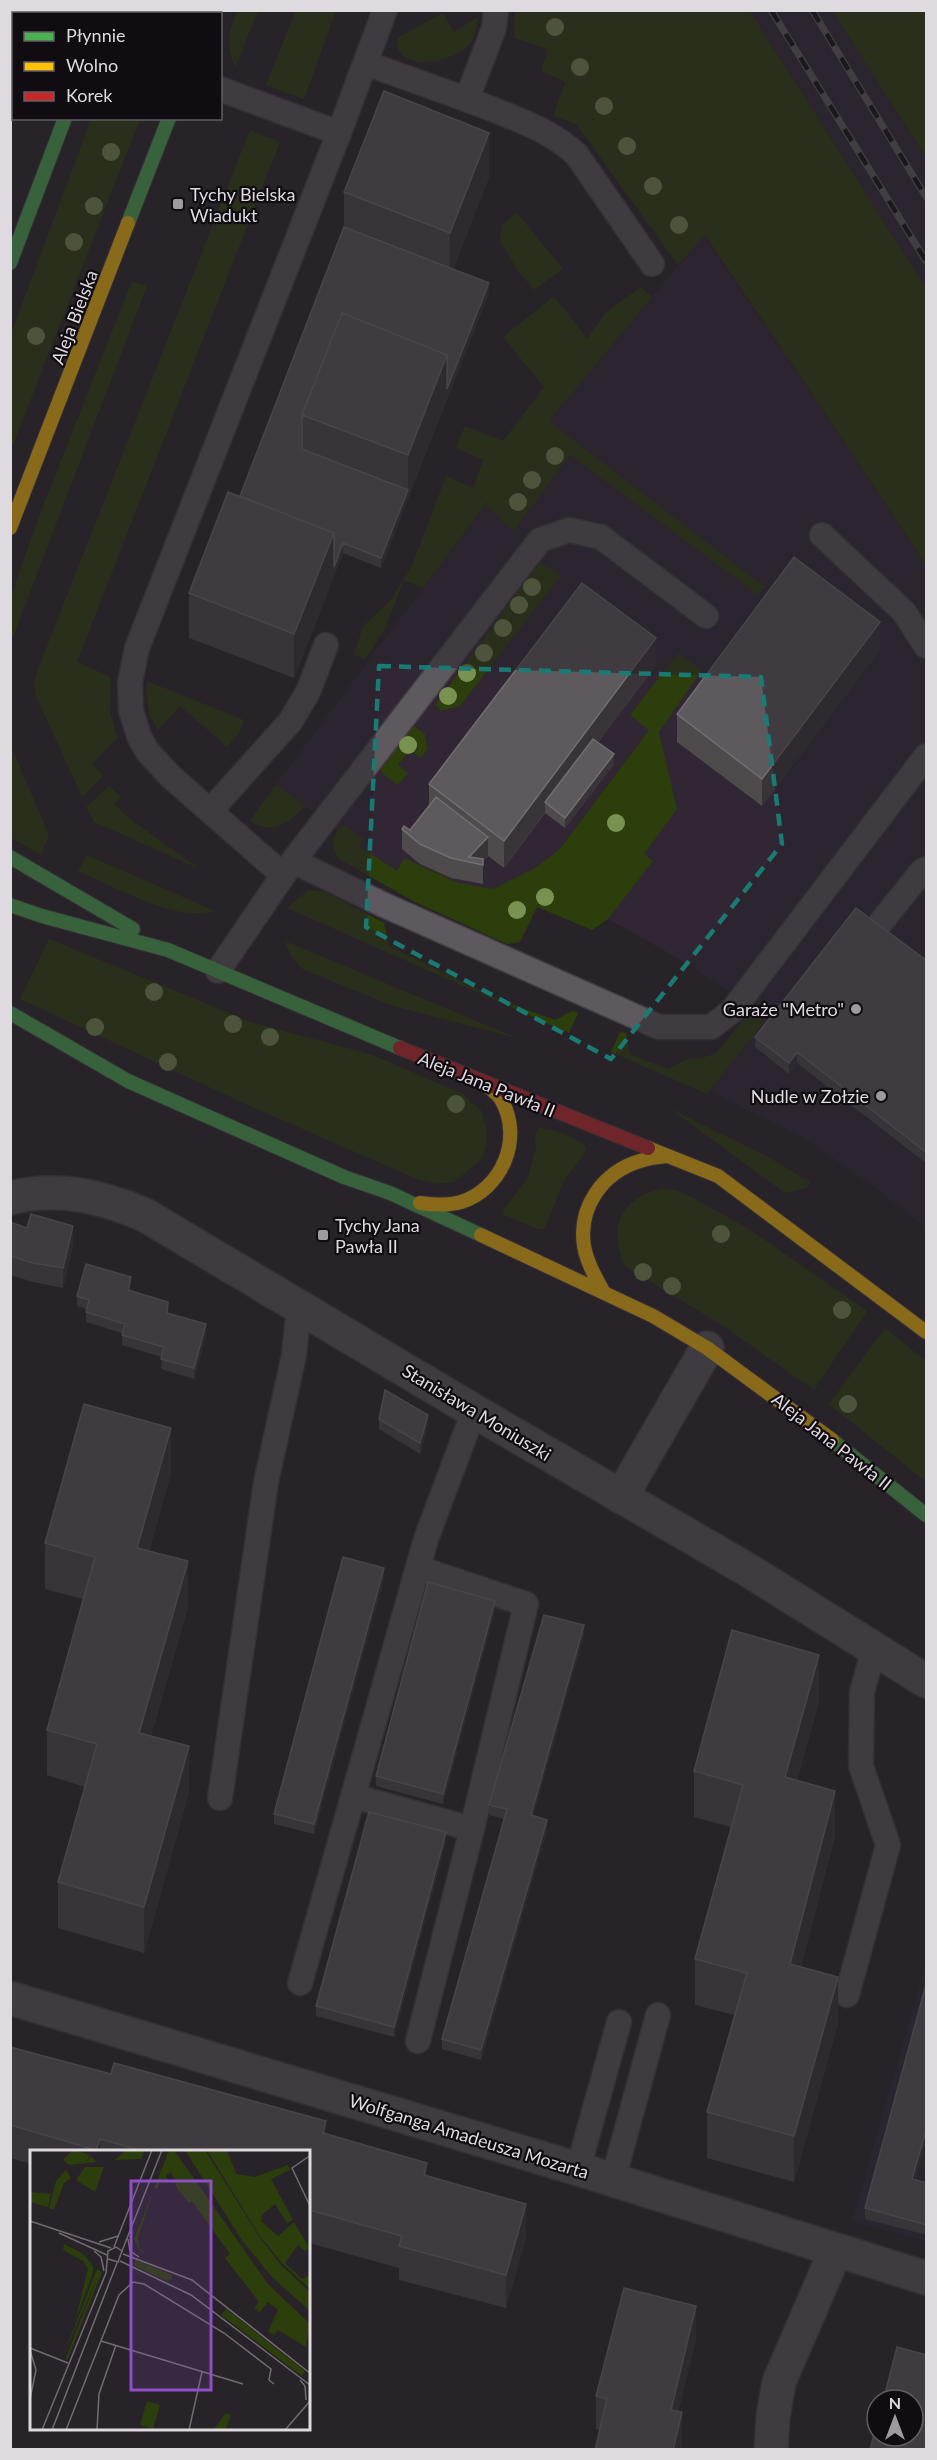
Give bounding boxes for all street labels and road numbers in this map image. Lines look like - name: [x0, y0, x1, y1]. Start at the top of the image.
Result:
- street label: Aleja Bielska: [46, 267, 102, 367]
- street label: Aleja Jana Pawła II: [415, 1046, 559, 1122]
- street label: Stanisława Moniuszki: [399, 1359, 555, 1465]
- street label: Aleja Jana Pawła II: [768, 1387, 896, 1495]
- street label: Wolfganga Amadeusza Mozarta: [346, 2089, 592, 2183]

